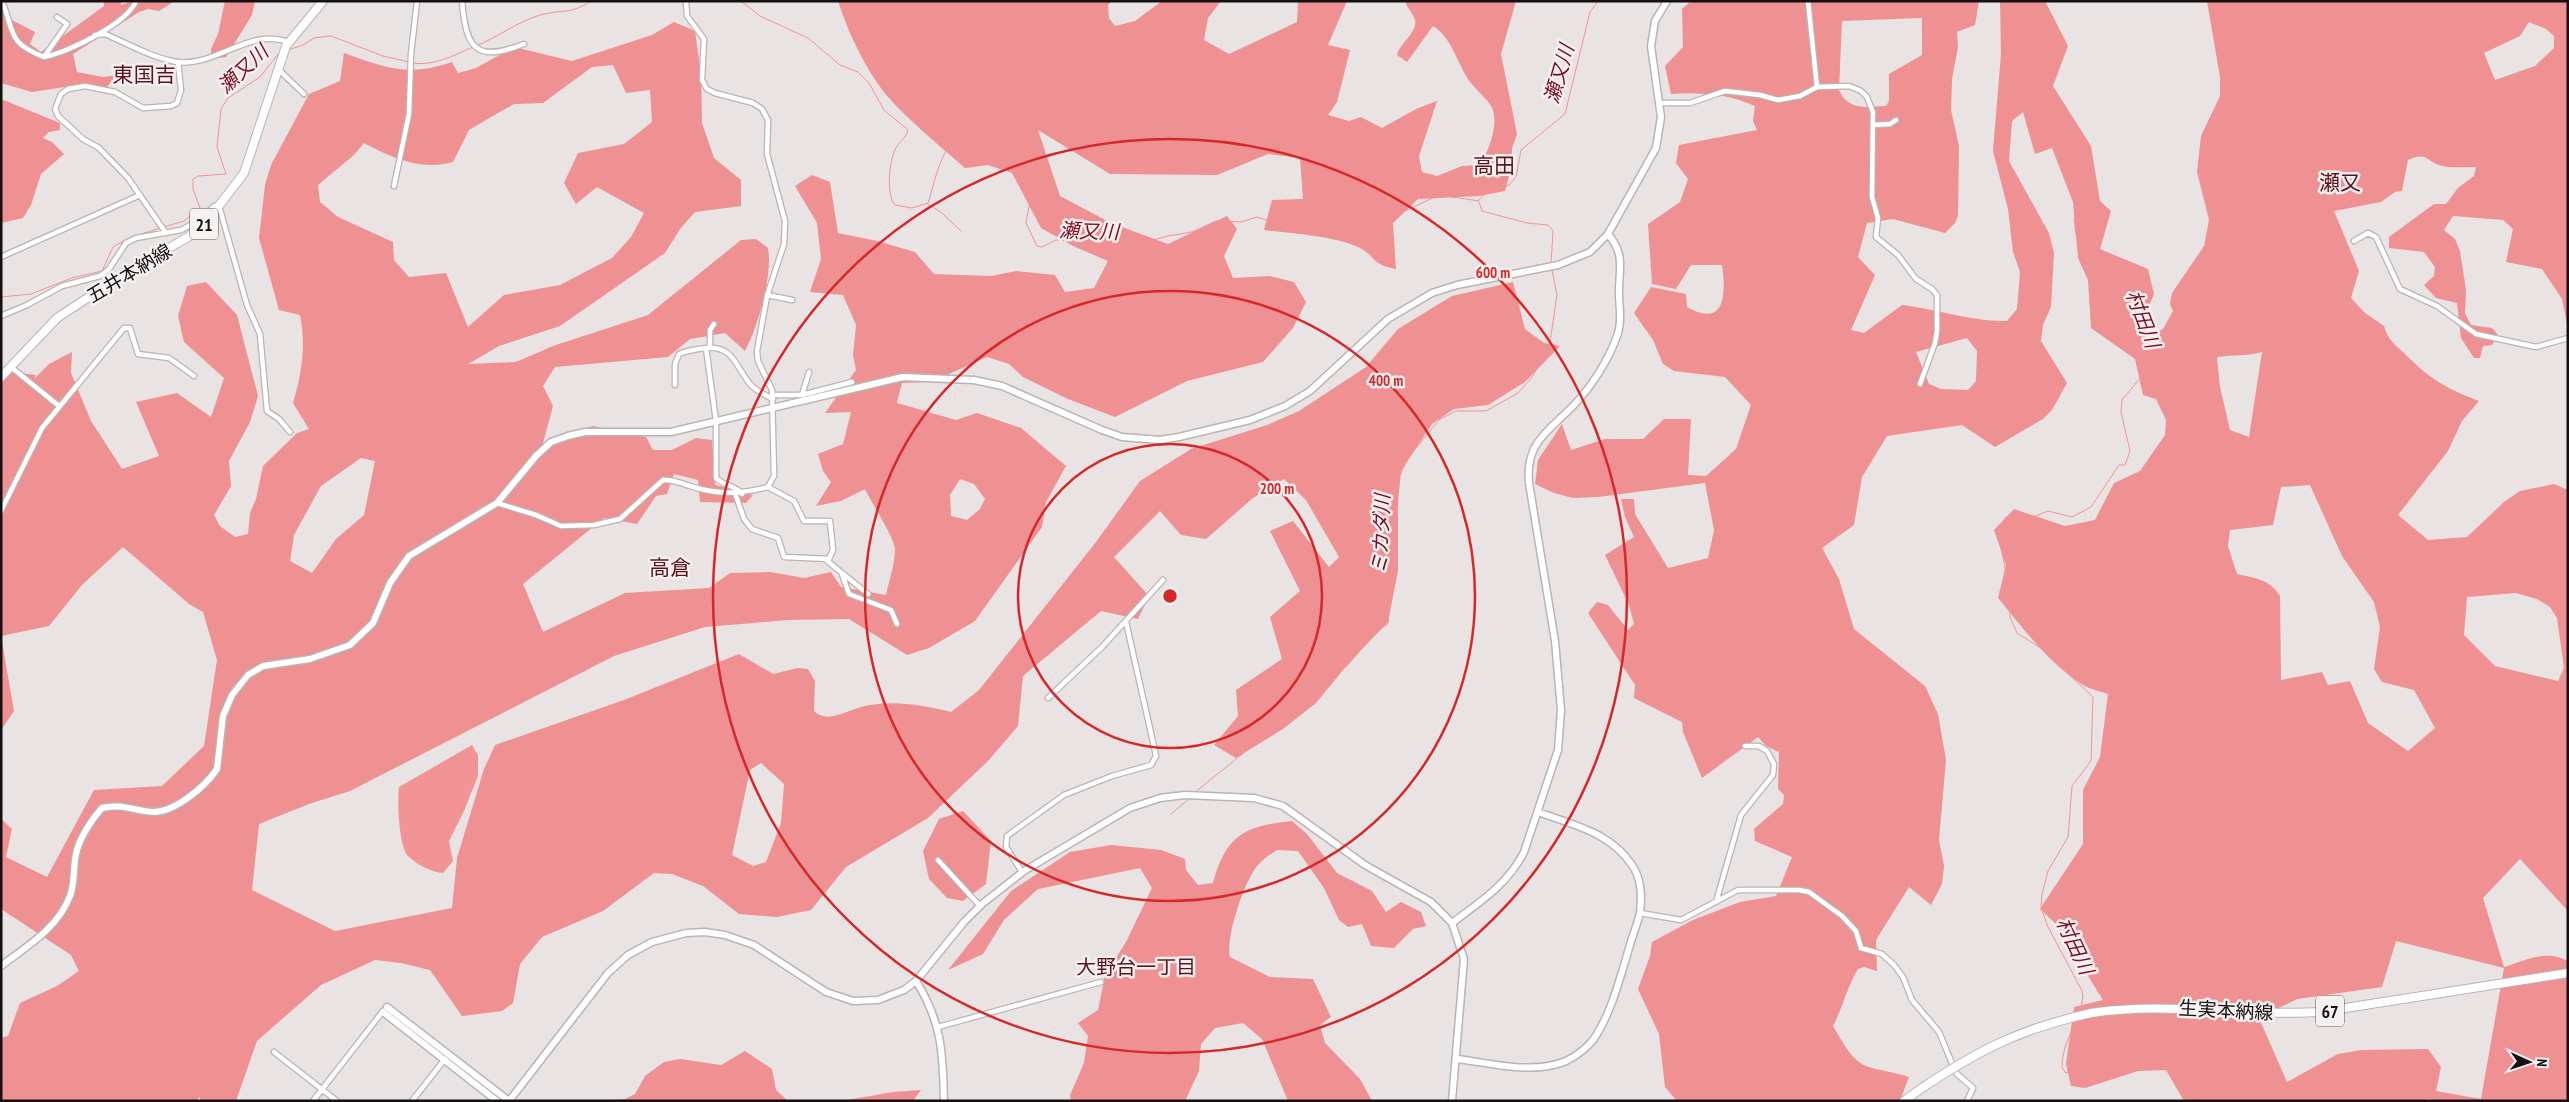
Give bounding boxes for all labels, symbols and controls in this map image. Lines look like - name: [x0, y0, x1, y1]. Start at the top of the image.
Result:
- water label: 瀬又川: [212, 38, 275, 99]
- water label: 瀬又川: [1538, 40, 1580, 106]
- district label: 東国吉: [113, 61, 176, 88]
- district label: 高田: [1473, 152, 1515, 179]
- district label: 瀬又: [2319, 169, 2361, 196]
- road number: 21: [190, 208, 218, 240]
- water label: 瀬又川: [1059, 217, 1121, 245]
- street label: 五井本納線: [82, 238, 176, 308]
- text: 600 m: [1476, 263, 1510, 282]
- water label: 村田川: [2120, 286, 2167, 354]
- text: 400 m: [1369, 371, 1403, 390]
- text: 200 m: [1260, 479, 1294, 498]
- water label: ミカダ川: [1367, 492, 1395, 574]
- district label: 高倉: [649, 554, 691, 581]
- centre of rings: [1161, 587, 1179, 605]
- water label: 村田川: [2051, 913, 2100, 980]
- district label: 大野台一丁目: [1076, 954, 1196, 980]
- street label: 生実本納線: [2178, 996, 2274, 1024]
- road number: 67: [2316, 996, 2344, 1026]
- north arrow: [2504, 1037, 2554, 1087]
- text: N: [2533, 1058, 2551, 1067]

